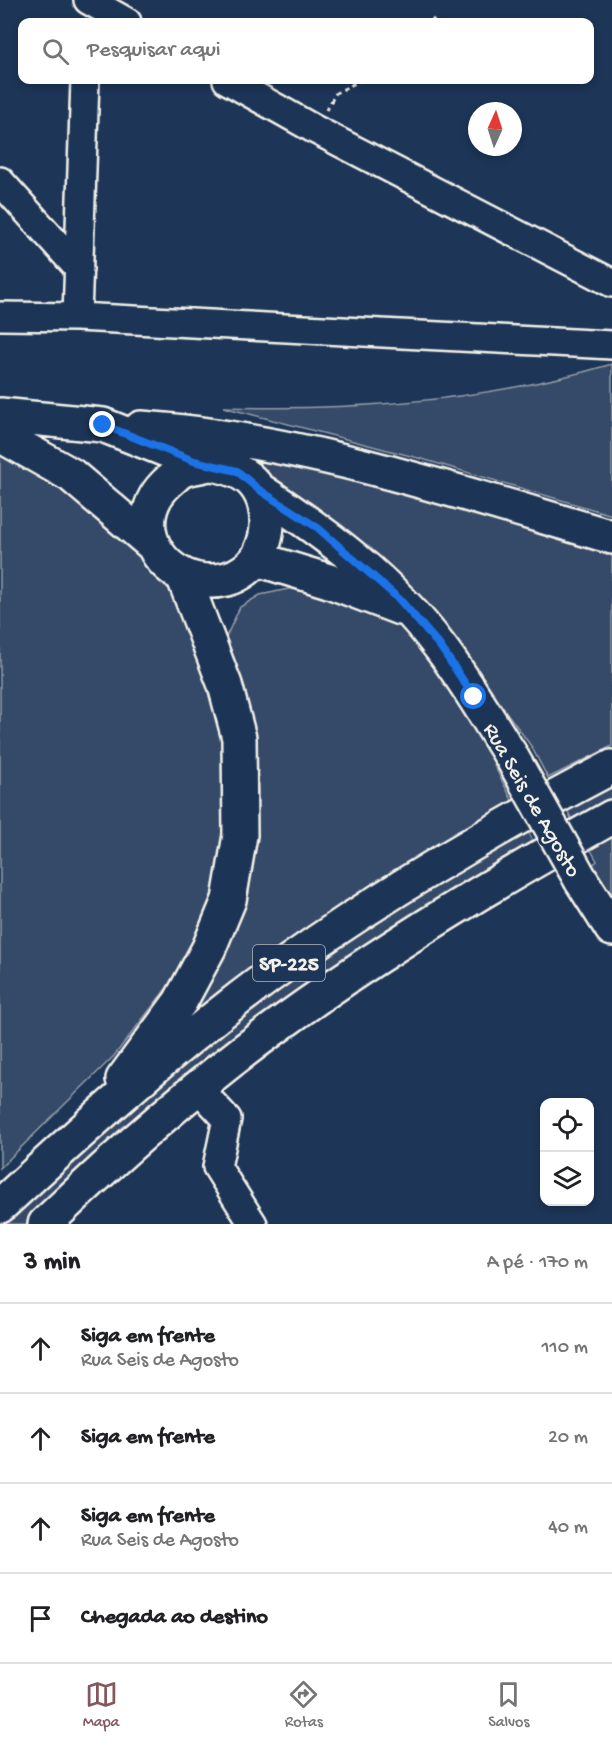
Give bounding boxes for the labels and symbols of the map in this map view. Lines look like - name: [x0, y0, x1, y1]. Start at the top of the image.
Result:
- north arrow: [468, 102, 522, 156]
- route end: [89, 411, 115, 437]
- route start: [460, 683, 486, 709]
- street label: Rua Seis de Agosto: [476, 719, 585, 883]
- road number: SP-225: [253, 945, 325, 981]

